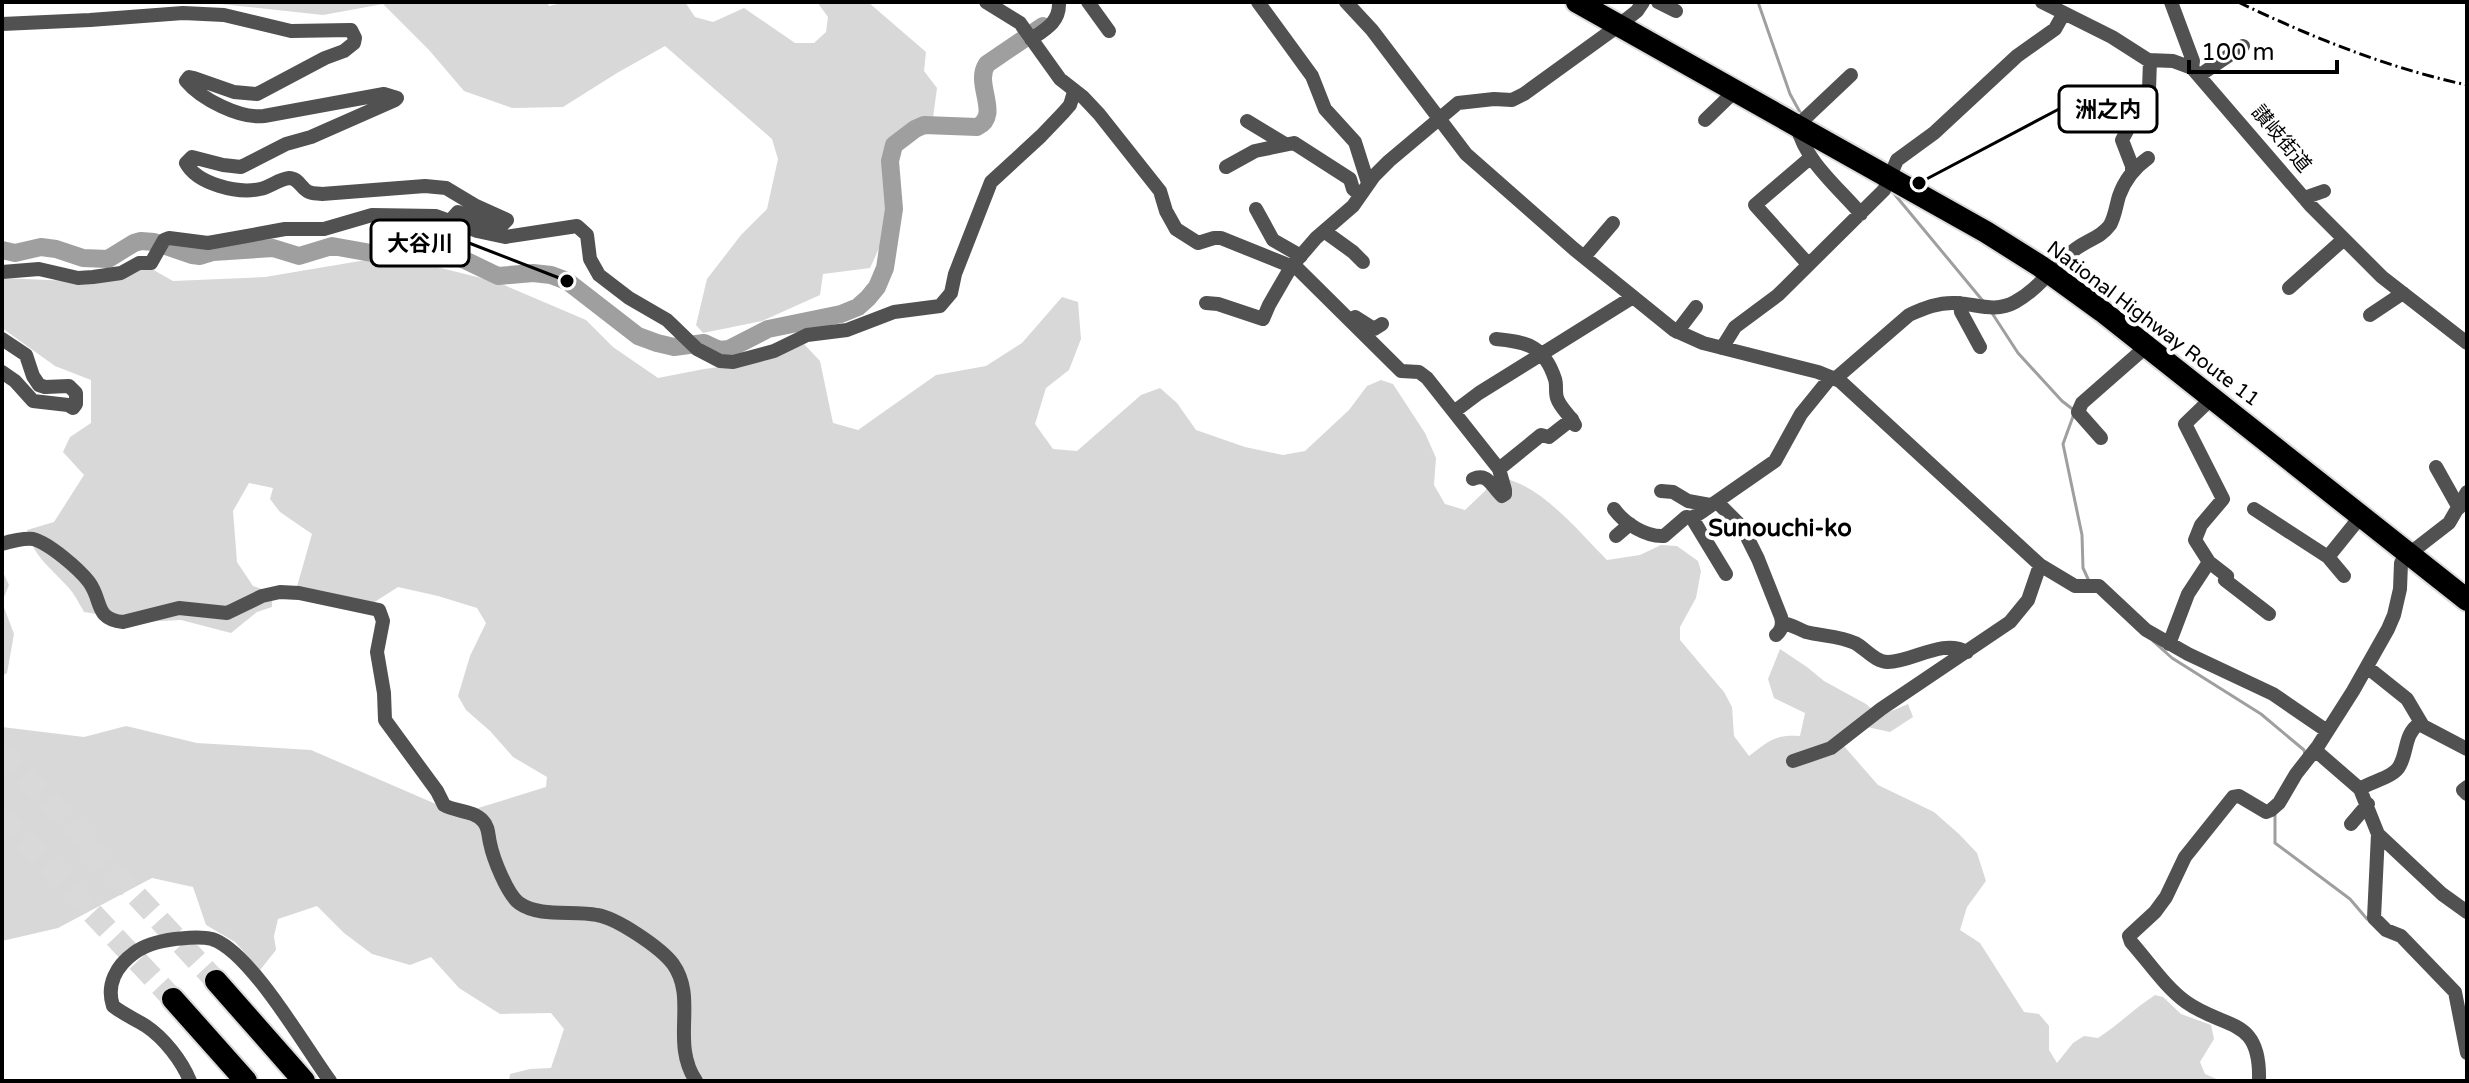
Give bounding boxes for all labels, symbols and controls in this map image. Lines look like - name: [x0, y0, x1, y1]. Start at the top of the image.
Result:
- scale bar: [2189, 24, 2337, 74]
- text: 100 m: [2201, 38, 2275, 67]
- callout: 洲之内: [2059, 86, 2157, 132]
- text: 洲之内: [2075, 97, 2141, 123]
- street label: 讃岐街道: [2246, 101, 2316, 177]
- callout: 大谷川: [371, 220, 469, 266]
- text: 大谷川: [387, 231, 453, 257]
- street label: National Highway Route 11: [2042, 236, 2264, 412]
- district label: Sunouchi-ko: [1708, 514, 1852, 543]

